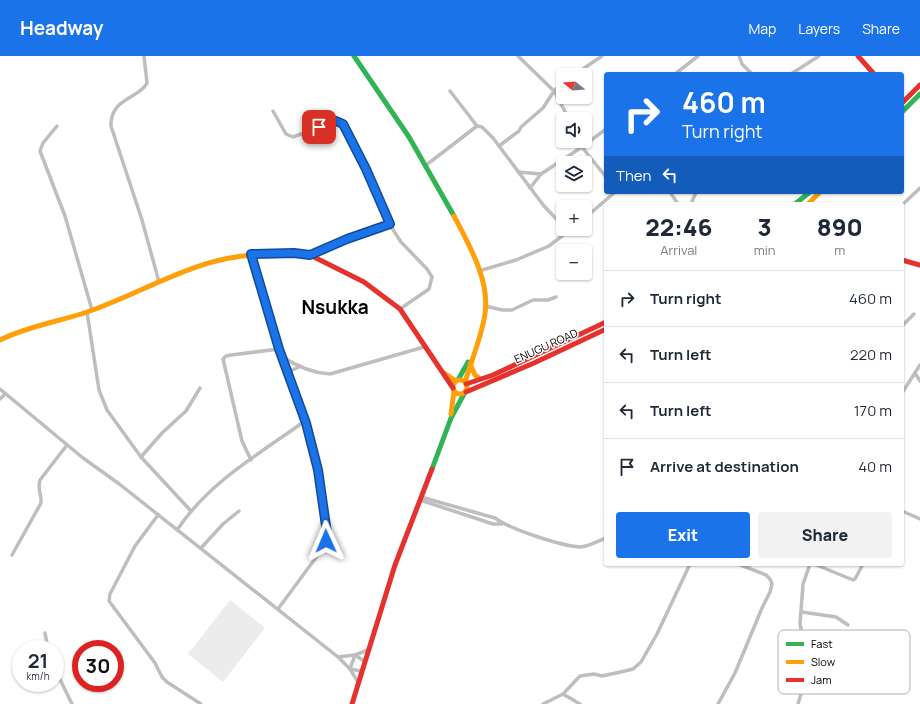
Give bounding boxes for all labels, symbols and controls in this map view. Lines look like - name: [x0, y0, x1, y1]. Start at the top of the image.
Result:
- text: Headway: [20, 15, 103, 41]
- text: Map: [748, 19, 776, 38]
- text: Layers: [798, 19, 840, 38]
- text: Share: [862, 19, 900, 38]
- north arrow: [556, 68, 592, 104]
- map controls: [556, 68, 592, 280]
- text: 460 m: [682, 83, 766, 121]
- icon: right: [616, 88, 668, 140]
- pin: [302, 110, 336, 144]
- button: sound: [556, 112, 592, 148]
- icon: arrive: [308, 116, 330, 138]
- text: Turn right: [682, 119, 763, 143]
- button: layers: [556, 156, 592, 192]
- icon: left: [659, 164, 681, 186]
- text: Then: [616, 165, 651, 186]
- button: +: [556, 200, 592, 236]
- text: 22:46: [645, 210, 712, 243]
- text: 3: [757, 210, 772, 243]
- text: 890: [817, 210, 863, 243]
- text: Arrival: [660, 241, 697, 259]
- text: min: [754, 241, 775, 259]
- text: m: [834, 241, 845, 259]
- button: −: [556, 244, 592, 280]
- icon: right: [616, 288, 638, 310]
- text: Turn right: [650, 288, 721, 309]
- text: 460 m: [849, 288, 892, 309]
- district label: Nsukka: [301, 294, 369, 320]
- street label: ENUGU ROAD: [512, 325, 580, 366]
- icon: left: [616, 344, 638, 366]
- text: Turn left: [650, 344, 712, 365]
- text: 220 m: [850, 344, 892, 365]
- icon: left: [616, 400, 638, 422]
- text: Turn left: [650, 400, 712, 421]
- text: 170 m: [854, 400, 892, 421]
- icon: arrive: [616, 456, 638, 478]
- text: Arrive at destination: [650, 456, 799, 477]
- text: 40 m: [858, 456, 892, 477]
- button: Exit: [616, 512, 750, 558]
- button: Share: [758, 512, 892, 558]
- position arrow: [305, 520, 347, 562]
- legend: [778, 630, 910, 694]
- text: Fast: [811, 636, 833, 651]
- speed limit sign: 30: [72, 640, 124, 692]
- text: 21: [28, 647, 48, 674]
- text: Slow: [811, 654, 836, 669]
- text: km/h: [26, 669, 50, 683]
- text: Jam: [811, 672, 832, 687]

